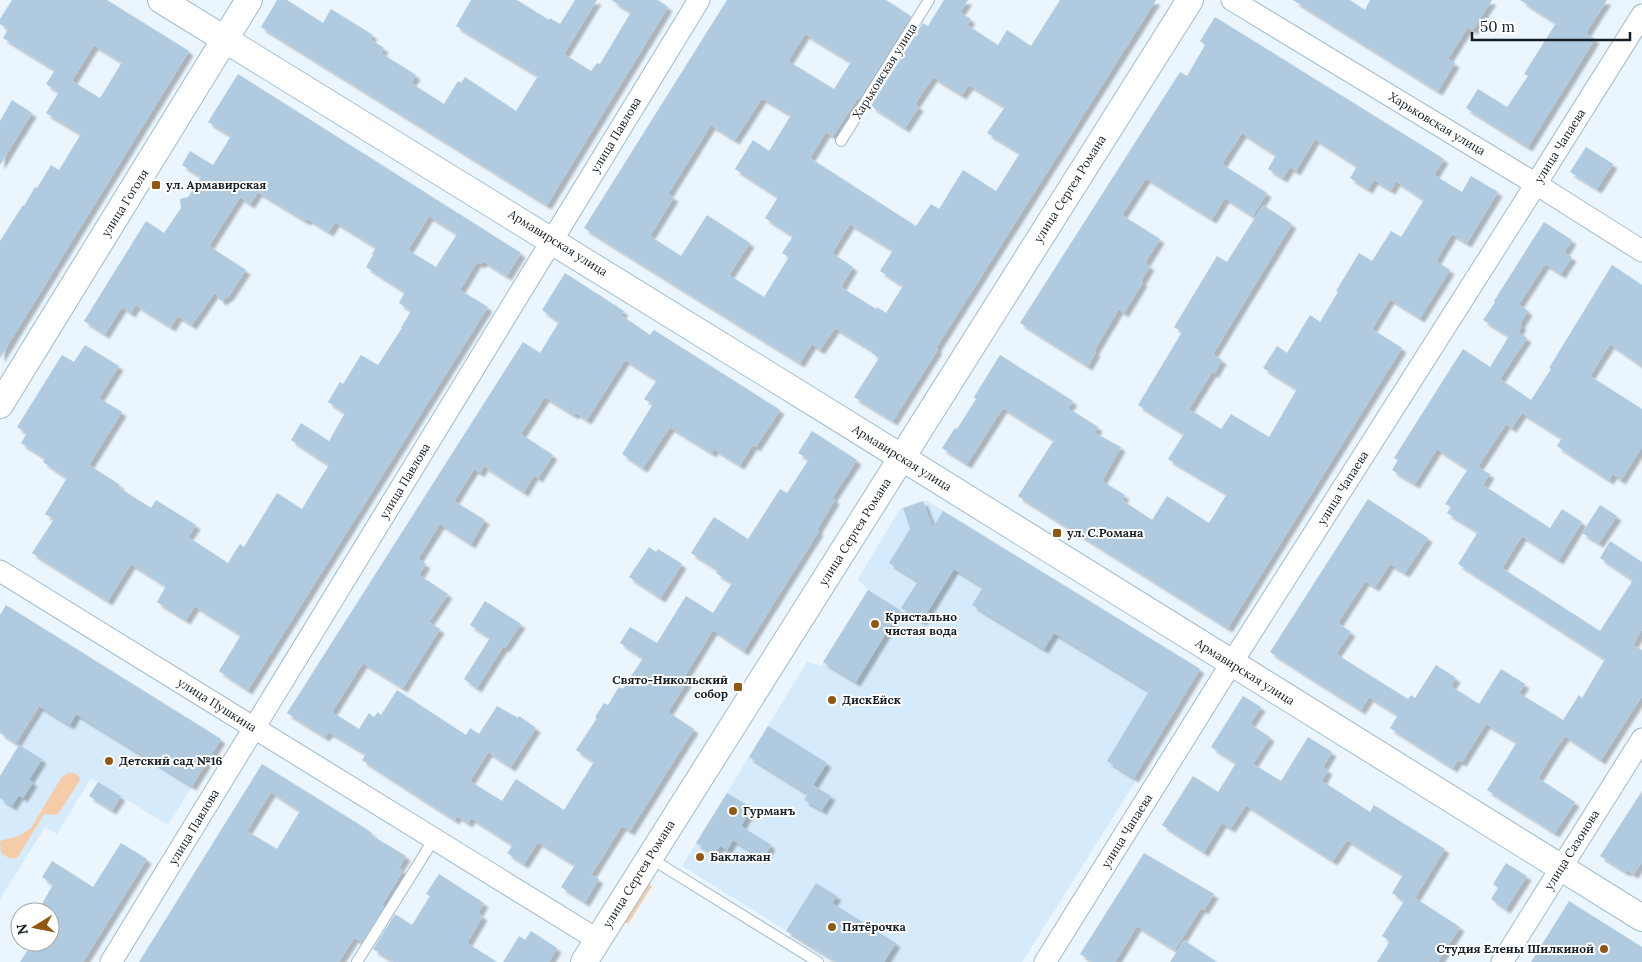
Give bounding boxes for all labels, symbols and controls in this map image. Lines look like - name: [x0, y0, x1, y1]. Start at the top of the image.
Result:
- scale bar: [1472, 10, 1630, 42]
- text: 50 m: [1480, 17, 1515, 36]
- street label: Харьковская улица: [849, 20, 920, 121]
- street label: Харьковская улица: [1386, 89, 1488, 158]
- street label: улица Павлова: [587, 94, 644, 175]
- street label: улица Чапаева: [1531, 106, 1588, 186]
- street label: улица Сергея Романа: [1030, 132, 1109, 245]
- street label: улица Гоголя: [98, 166, 151, 239]
- place label: ул. Армавирская: [166, 177, 266, 192]
- marker: ул. Армавирская: [150, 179, 162, 191]
- street label: Армавирская улица: [505, 206, 611, 279]
- street label: Армавирская улица: [849, 421, 955, 494]
- street label: улица Павлова: [376, 440, 433, 521]
- street label: улица Чапаева: [1314, 448, 1371, 528]
- street label: улица Сергея Романа: [815, 475, 894, 588]
- place label: ул. С.Романа: [1067, 525, 1144, 540]
- marker: ул. С.Романа: [1051, 527, 1063, 539]
- place label: Кристально чистая вода: [885, 609, 958, 638]
- marker: Кристально чистая вода: [869, 618, 881, 630]
- street label: Армавирская улица: [1192, 635, 1298, 708]
- place label: Свято-Никольский собор: [612, 672, 728, 701]
- street label: улица Пушкина: [175, 674, 260, 735]
- marker: Свято-Никольский собор: [732, 681, 744, 693]
- place label: ДискЕйск: [842, 692, 901, 707]
- marker: ДискЕйск: [826, 694, 838, 706]
- place label: Детский сад №16: [119, 753, 223, 768]
- marker: Детский сад №16: [103, 755, 115, 767]
- street label: улица Павлова: [165, 786, 222, 867]
- street label: улица Чапаева: [1098, 791, 1155, 871]
- place label: Гурманъ: [743, 803, 796, 818]
- marker: Гурманъ: [727, 805, 739, 817]
- street label: улица Сазонова: [1541, 807, 1602, 893]
- street label: улица Сергея Романа: [599, 817, 678, 930]
- place label: Баклажан: [710, 849, 771, 864]
- marker: Баклажан: [694, 851, 706, 863]
- north arrow: [10, 902, 60, 952]
- place label: Пятёрочка: [842, 919, 907, 934]
- marker: Пятёрочка: [826, 921, 838, 933]
- text: N: [12, 922, 32, 936]
- place label: Студия Елены Шилкиной: [1437, 941, 1594, 956]
- marker: Студия Елены Шилкиной: [1598, 943, 1610, 955]

